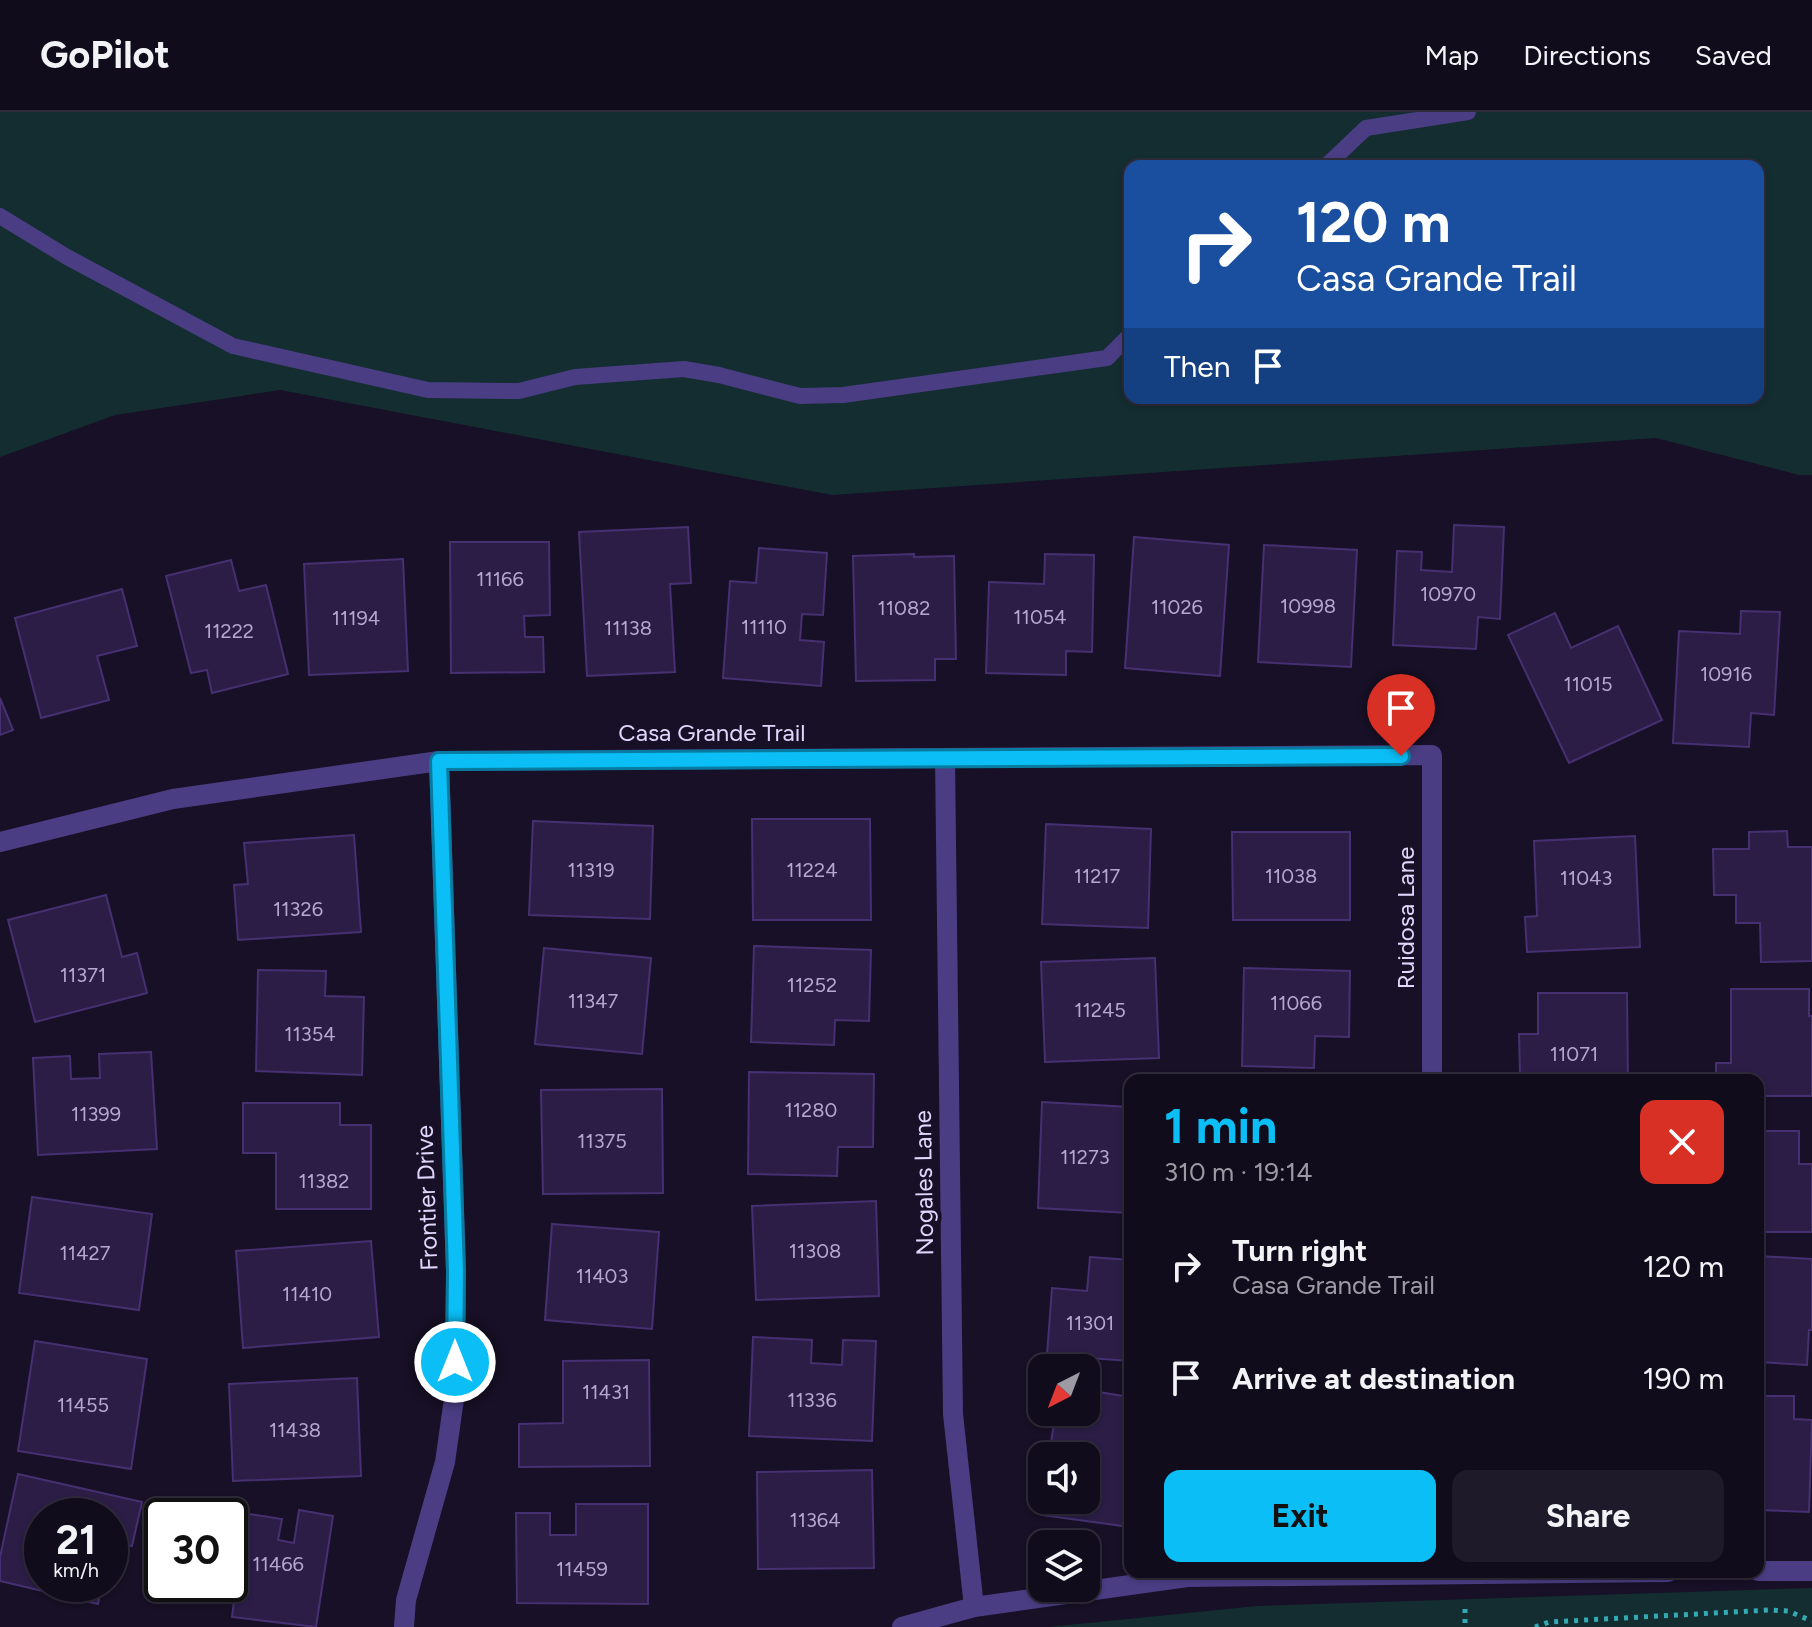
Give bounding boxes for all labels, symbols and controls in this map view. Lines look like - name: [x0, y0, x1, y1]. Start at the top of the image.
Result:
- text: GoPilot: [40, 32, 170, 78]
- text: Map: [1425, 38, 1479, 72]
- text: Directions: [1523, 38, 1651, 72]
- text: Saved: [1695, 38, 1772, 72]
- text: 120 m: [1296, 189, 1451, 256]
- icon: right: [1164, 192, 1268, 296]
- text: Casa Grande Trail: [1296, 257, 1577, 300]
- icon: arrive: [1246, 344, 1290, 388]
- text: Then: [1164, 348, 1230, 385]
- house number: 11166: [476, 567, 524, 591]
- house number: 10970: [1420, 582, 1476, 606]
- house number: 10998: [1280, 594, 1336, 618]
- house number: 11026: [1151, 595, 1203, 619]
- house number: 11082: [878, 596, 930, 620]
- house number: 11054: [1013, 605, 1067, 629]
- house number: 11194: [332, 606, 380, 630]
- house number: 11110: [741, 615, 787, 639]
- house number: 11138: [604, 616, 652, 640]
- house number: 11222: [204, 619, 254, 643]
- house number: 10916: [1700, 662, 1752, 686]
- house number: 11015: [1563, 672, 1613, 696]
- pin: [1367, 674, 1435, 756]
- icon: arrive: [1379, 686, 1423, 730]
- street label: Casa Grande Trail: [618, 718, 806, 747]
- street label: Ruidosa Lane: [1391, 847, 1420, 989]
- house number: 11319: [568, 858, 614, 882]
- house number: 11224: [786, 858, 838, 882]
- house number: 11217: [1074, 864, 1121, 888]
- house number: 11038: [1265, 864, 1317, 888]
- house number: 11043: [1560, 866, 1612, 890]
- house number: 11326: [273, 897, 323, 921]
- house number: 11371: [60, 963, 106, 987]
- house number: 11252: [787, 973, 837, 997]
- house number: 11347: [568, 989, 619, 1013]
- house number: 11066: [1270, 991, 1322, 1015]
- house number: 11245: [1074, 998, 1126, 1022]
- house number: 11354: [284, 1022, 336, 1046]
- house number: 11071: [1550, 1042, 1598, 1066]
- text: 1 min: [1164, 1097, 1277, 1155]
- house number: 11280: [785, 1098, 837, 1122]
- button: close: [1640, 1100, 1724, 1184]
- house number: 11399: [71, 1102, 121, 1126]
- street label: Nogales Lane: [908, 1110, 939, 1256]
- street label: Frontier Drive: [409, 1125, 444, 1271]
- house number: 11375: [577, 1129, 627, 1153]
- house number: 11273: [1060, 1145, 1110, 1169]
- text: 310 m · 19:14: [1164, 1156, 1312, 1188]
- house number: 11382: [299, 1169, 349, 1193]
- text: Turn right: [1232, 1232, 1367, 1269]
- house number: 11308: [789, 1239, 841, 1263]
- house number: 11427: [60, 1241, 111, 1265]
- icon: right: [1164, 1244, 1208, 1288]
- text: 120 m: [1643, 1248, 1724, 1285]
- house number: 11403: [576, 1264, 628, 1288]
- text: Casa Grande Trail: [1232, 1269, 1435, 1301]
- house number: 11410: [282, 1282, 332, 1306]
- house number: 11301: [1066, 1311, 1114, 1335]
- position arrow: [413, 1320, 497, 1404]
- north arrow: [1028, 1354, 1100, 1426]
- map controls: [1028, 1354, 1100, 1602]
- icon: arrive: [1164, 1356, 1208, 1400]
- text: Arrive at destination: [1232, 1360, 1515, 1397]
- text: 190 m: [1642, 1360, 1724, 1397]
- house number: 11431: [582, 1380, 630, 1404]
- house number: 11336: [787, 1388, 837, 1412]
- house number: 11455: [57, 1393, 109, 1417]
- house number: 11438: [269, 1418, 321, 1442]
- button: sound: [1028, 1442, 1100, 1514]
- button: Exit: [1164, 1470, 1436, 1562]
- button: Share: [1452, 1470, 1724, 1562]
- speed limit sign: 30: [144, 1498, 248, 1602]
- house number: 11364: [789, 1508, 841, 1532]
- text: 21: [56, 1516, 96, 1564]
- button: layers: [1028, 1530, 1100, 1602]
- house number: 11466: [252, 1552, 304, 1576]
- house number: 11459: [556, 1557, 608, 1581]
- text: km/h: [53, 1558, 99, 1582]

